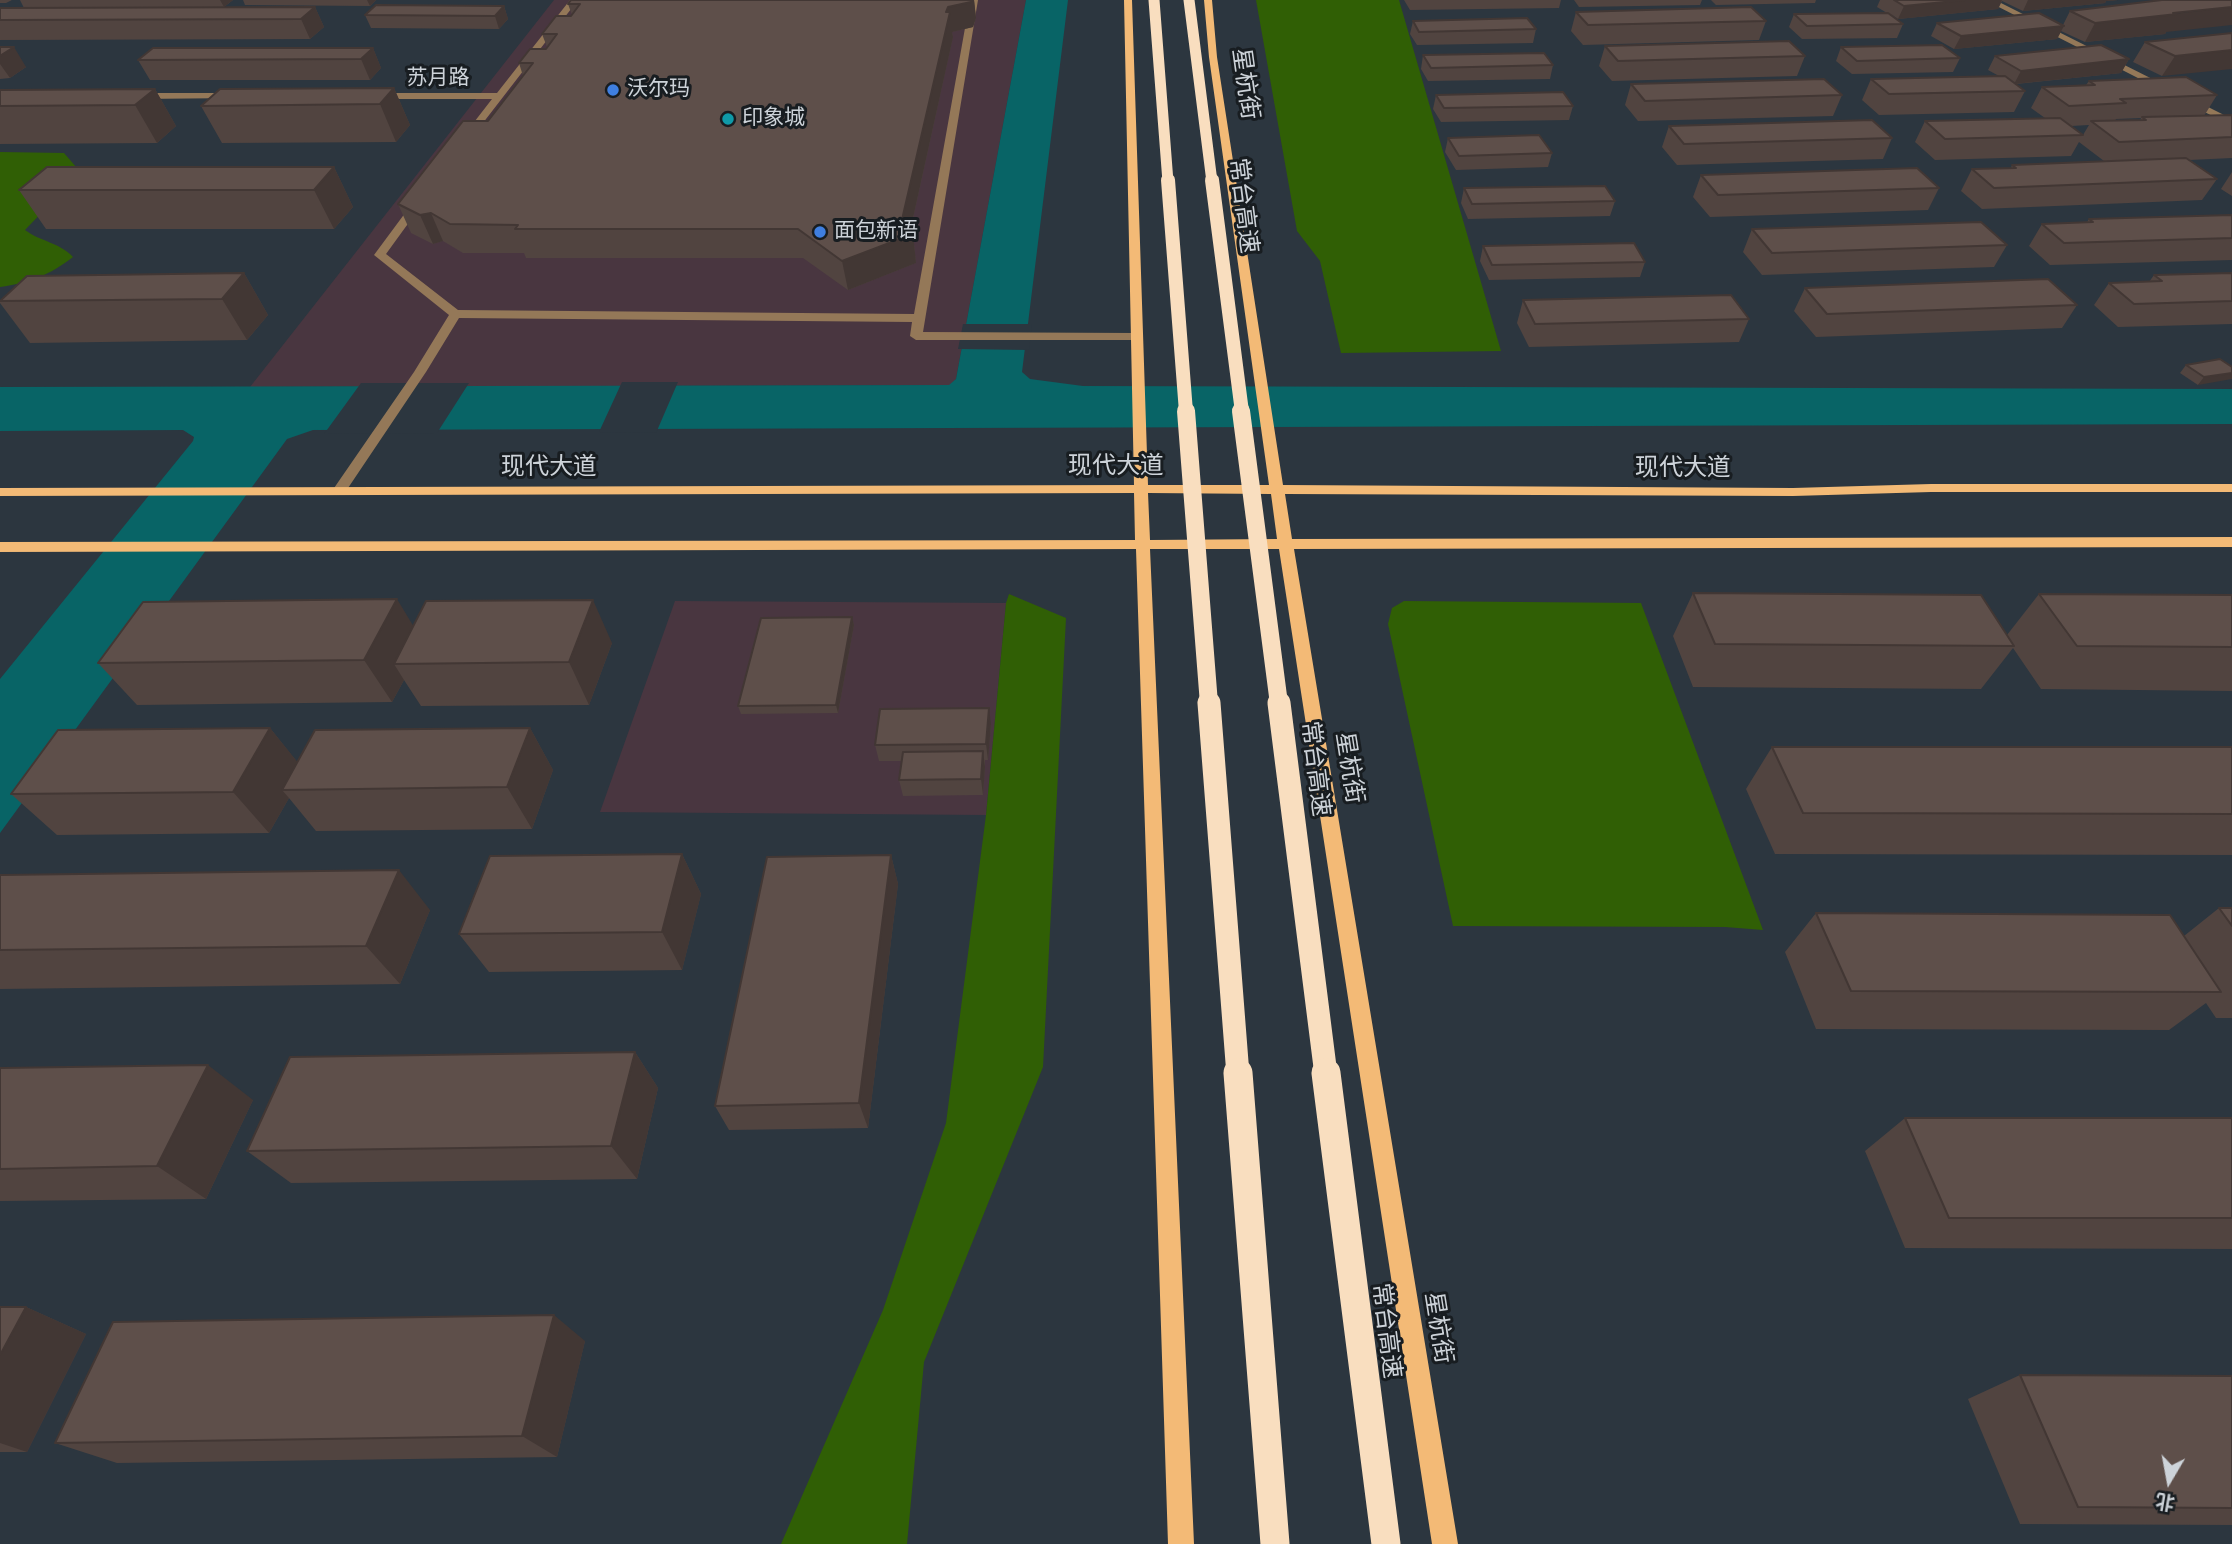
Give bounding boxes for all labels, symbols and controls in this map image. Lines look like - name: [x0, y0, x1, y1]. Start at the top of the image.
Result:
- street label: 星杭街: [1225, 46, 1263, 122]
- street label: 苏月路: [407, 66, 469, 92]
- place label: 沃尔玛: [627, 77, 690, 103]
- marker: 沃尔玛: [605, 82, 621, 98]
- place label: 印象城: [742, 106, 805, 132]
- marker: 印象城: [720, 111, 736, 127]
- street label: 常台高速: [1222, 157, 1262, 255]
- place label: 面包新语: [834, 219, 918, 245]
- marker: 面包新语: [812, 224, 828, 240]
- street label: 现代大道: [1068, 453, 1164, 481]
- street label: 现代大道: [501, 454, 597, 482]
- street label: 现代大道: [1635, 455, 1731, 483]
- street label: 常台高速: [1294, 720, 1334, 818]
- street label: 星杭街: [1328, 730, 1368, 806]
- street label: 常台高速: [1365, 1282, 1405, 1380]
- street label: 星杭街: [1417, 1290, 1457, 1366]
- north arrow: [2134, 1446, 2204, 1516]
- text: 北: [2154, 1487, 2177, 1517]

